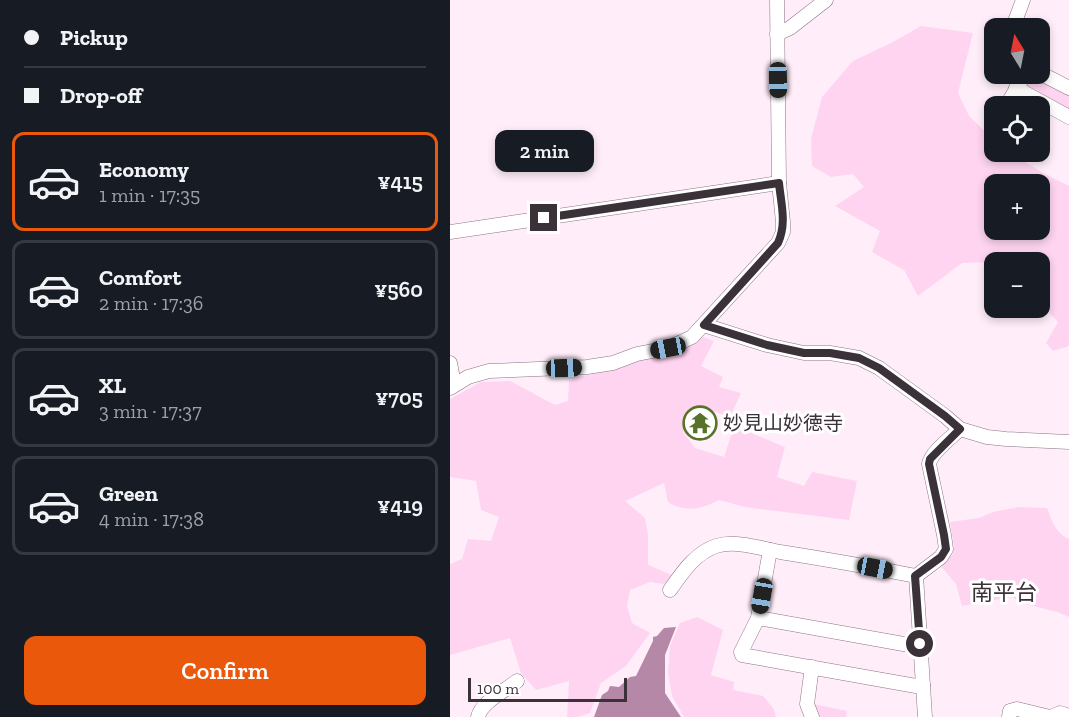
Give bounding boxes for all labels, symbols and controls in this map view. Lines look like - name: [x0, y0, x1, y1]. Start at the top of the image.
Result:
- north arrow: [984, 18, 1050, 84]
- map controls: [984, 18, 1050, 318]
- text: Pickup: [60, 24, 128, 51]
- car: [769, 62, 787, 98]
- text: Drop-off: [60, 82, 142, 109]
- button: locate: [984, 96, 1050, 162]
- callout: 2 min: [494, 131, 594, 173]
- text: 2 min: [520, 139, 569, 163]
- icon: car: [27, 155, 81, 209]
- text: Economy: [99, 156, 189, 183]
- text: ¥415: [378, 168, 423, 195]
- button: +: [984, 174, 1050, 240]
- text: 1 min · 17:35: [99, 183, 200, 207]
- route end: [530, 204, 557, 231]
- button: −: [984, 252, 1050, 318]
- icon: car: [27, 263, 81, 317]
- text: Comfort: [99, 264, 181, 291]
- text: ¥560: [374, 276, 423, 303]
- text: 2 min · 17:36: [99, 291, 203, 315]
- car: [649, 336, 687, 360]
- car: [546, 358, 582, 378]
- icon: car: [27, 371, 81, 425]
- text: XL: [99, 372, 126, 399]
- text: ¥705: [375, 384, 423, 411]
- text: 3 min · 17:37: [99, 399, 202, 423]
- temple icon: 妙見山妙徳寺: [682, 405, 718, 441]
- place label: 妙見山妙徳寺: [723, 411, 843, 435]
- icon: car: [27, 479, 81, 533]
- text: Green: [99, 480, 158, 507]
- text: ¥419: [377, 492, 423, 519]
- text: 4 min · 17:38: [99, 507, 204, 531]
- car: [856, 556, 894, 580]
- car: [750, 577, 774, 615]
- district label: 南平台: [971, 579, 1037, 606]
- route start: [906, 630, 933, 657]
- button: Confirm: [24, 636, 426, 705]
- scale bar: [468, 675, 627, 702]
- text: 100 m: [477, 679, 519, 698]

